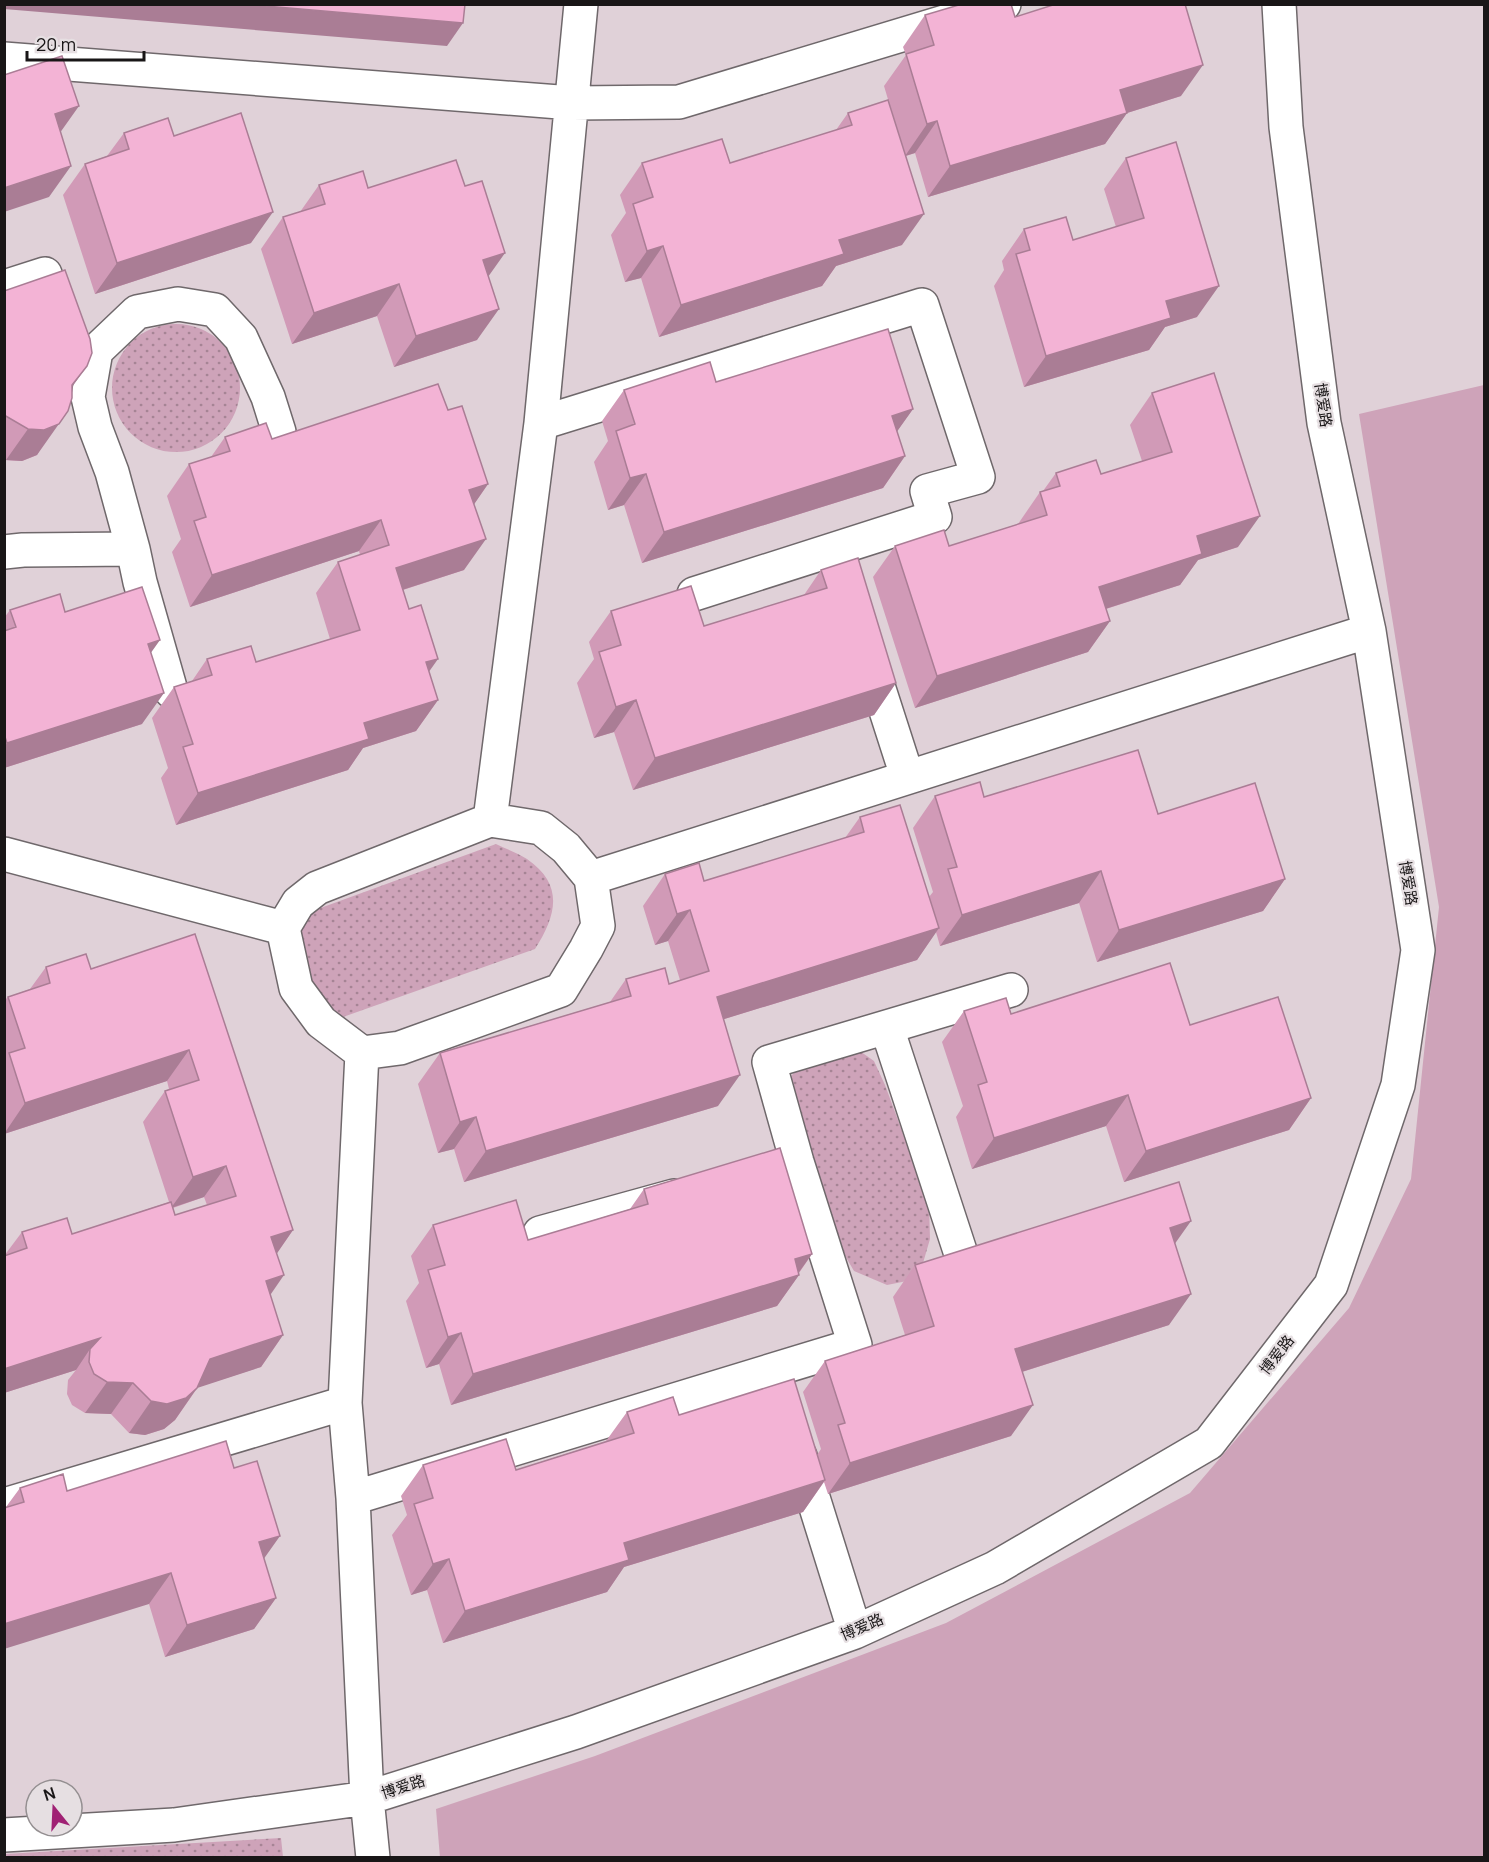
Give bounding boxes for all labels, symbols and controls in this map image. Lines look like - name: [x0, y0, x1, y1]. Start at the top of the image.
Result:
- scale bar: [27, 24, 144, 62]
- text: 20 m: [36, 32, 76, 56]
- street label: 博爱路: [1310, 381, 1337, 429]
- street label: 博爱路: [1395, 859, 1422, 907]
- street label: 博爱路: [1254, 1330, 1299, 1379]
- street label: 博爱路: [837, 1608, 887, 1645]
- street label: 博爱路: [378, 1770, 427, 1803]
- north arrow: [24, 1778, 84, 1838]
- text: N: [40, 1781, 58, 1806]

